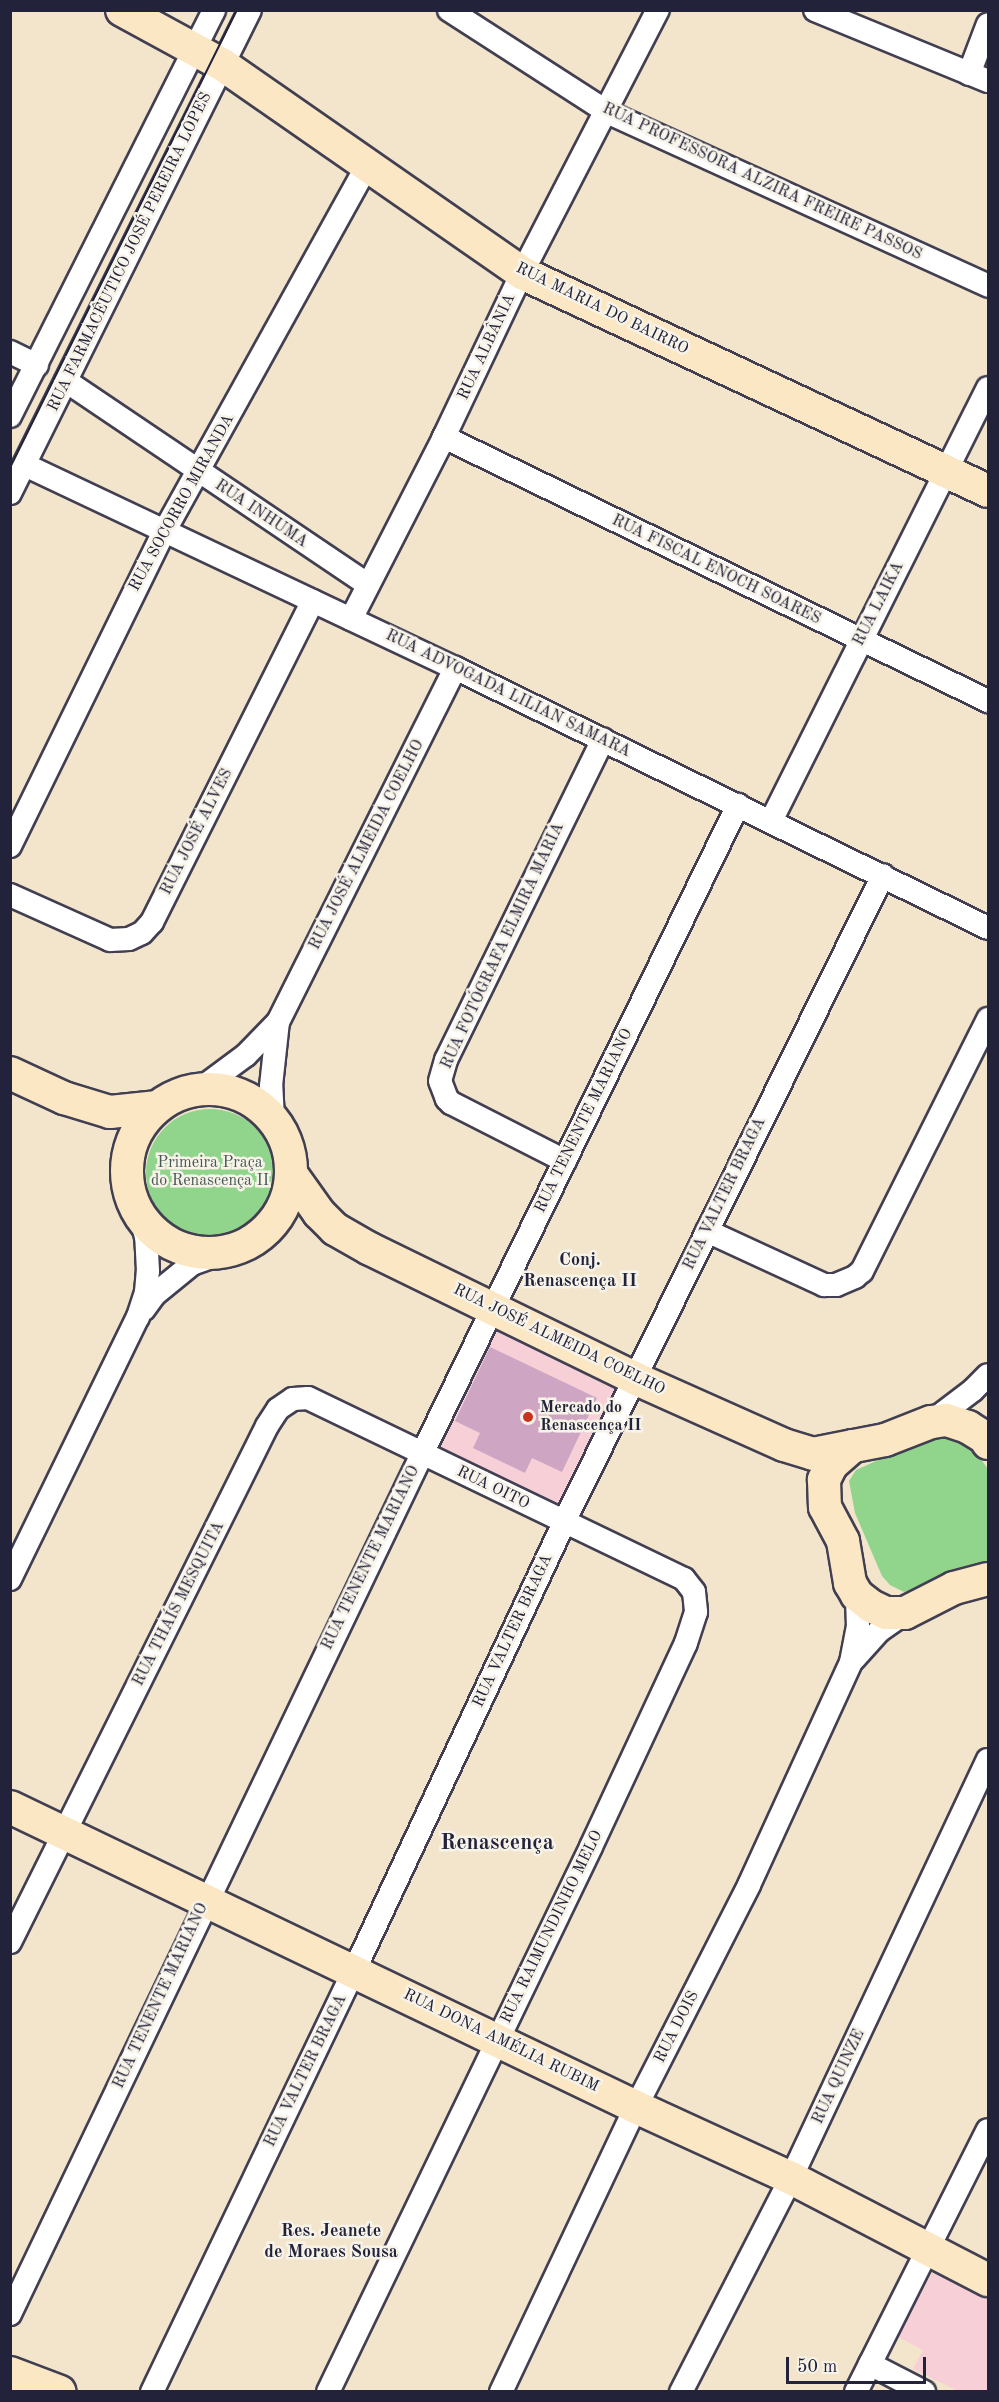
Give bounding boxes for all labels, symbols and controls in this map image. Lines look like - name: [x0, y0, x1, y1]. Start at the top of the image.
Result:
- street label: RUA FARMACÊUTICO JOSÉ PEREIRA LOPES: [44, 89, 216, 415]
- street label: RUA PROFESSORA ALZIRA FREIRE PASSOS: [599, 99, 925, 265]
- street label: RUA MARIA DO BAIRRO: [512, 259, 692, 359]
- street label: RUA ALBÂNIA: [454, 291, 520, 403]
- street label: RUA SOCORRO MIRANDA: [125, 411, 239, 595]
- street label: RUA INHUMA: [211, 476, 311, 552]
- street label: RUA FISCAL ENOCH SOARES: [608, 511, 824, 629]
- street label: RUA LAIKA: [850, 559, 908, 649]
- street label: RUA ADVOGADA LILIAN SAMARA: [382, 626, 634, 762]
- street label: RUA JOSÉ ALMEIDA COELHO: [306, 737, 428, 953]
- street label: RUA JOSÉ ALVES: [157, 766, 237, 898]
- street label: RUA FOTÓGRAFA ELMIRA MARIA: [437, 820, 569, 1072]
- street label: RUA TENENTE MARIANO: [531, 1026, 637, 1216]
- street label: RUA VALTER BRAGA: [680, 1115, 770, 1273]
- park label: Primeira Praça do Renascença II: [151, 1153, 269, 1191]
- district label: Conj. Renascença II: [523, 1250, 637, 1292]
- street label: RUA JOSÉ ALMEIDA COELHO: [450, 1280, 668, 1400]
- place label: Mercado do Renascença II: [540, 1398, 641, 1436]
- marker: Mercado do Renascença II: [521, 1410, 535, 1424]
- street label: RUA OITO: [453, 1462, 533, 1514]
- street label: RUA TENENTE MARIANO: [318, 1463, 424, 1653]
- street label: RUA THAÍS MESQUITA: [129, 1518, 229, 1690]
- street label: RUA VALTER BRAGA: [469, 1551, 557, 1711]
- street label: RUA RAIMUNDINHO MELO: [497, 1827, 607, 2027]
- district label: Renascença: [440, 1831, 554, 1857]
- street label: RUA TENENTE MARIANO: [109, 1900, 213, 2092]
- street label: RUA DONA AMÉLIA RUBIM: [400, 1985, 602, 2097]
- street label: RUA DOIS: [651, 1988, 703, 2066]
- street label: RUA VALTER BRAGA: [261, 1992, 351, 2150]
- street label: RUA QUINZE: [809, 2027, 869, 2127]
- district label: Res. Jeanete de Moraes Sousa: [264, 2221, 398, 2264]
- scale bar: [789, 2345, 928, 2383]
- text: 50 m: [797, 2358, 837, 2376]

